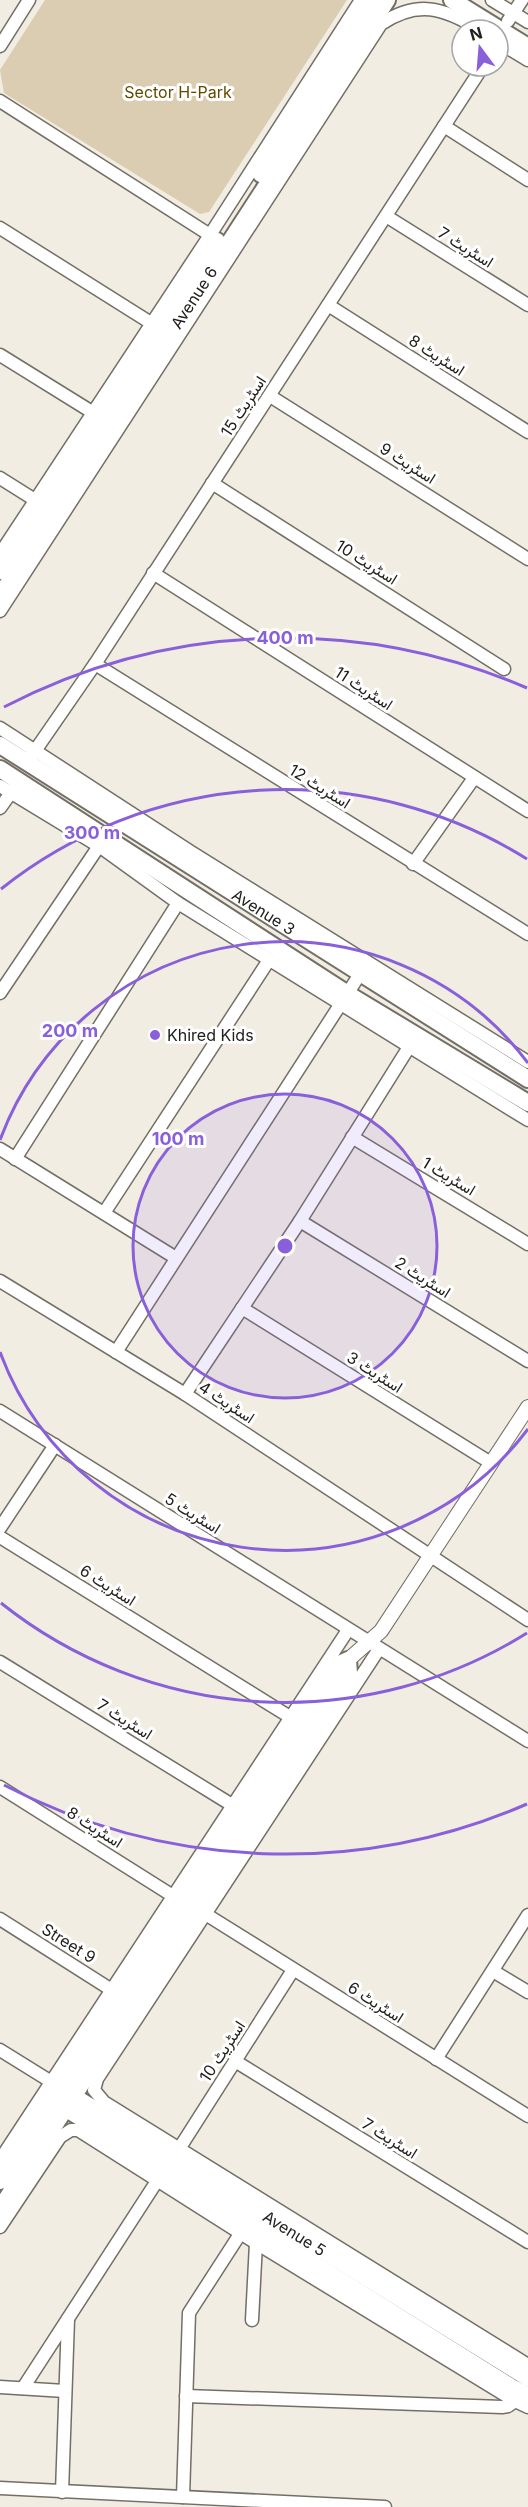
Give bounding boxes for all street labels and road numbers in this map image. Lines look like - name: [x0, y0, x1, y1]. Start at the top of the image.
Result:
- street label: اسٹریٹ 7: [434, 222, 497, 273]
- street label: Avenue 6: [166, 262, 221, 332]
- street label: اسٹریٹ 8: [405, 330, 469, 381]
- street label: اسٹریٹ 15: [216, 372, 271, 441]
- street label: اسٹریٹ 9: [376, 438, 440, 489]
- street label: اسٹریٹ 10: [332, 535, 402, 590]
- street label: اسٹریٹ 11: [331, 662, 397, 715]
- street label: اسٹریٹ 12: [285, 759, 354, 813]
- street label: Avenue 3: [228, 884, 299, 939]
- street label: اسٹریٹ 1: [418, 1152, 479, 1201]
- street label: اسٹریٹ 2: [391, 1252, 455, 1303]
- street label: اسٹریٹ 3: [343, 1347, 407, 1398]
- street label: اسٹریٹ 4: [195, 1377, 259, 1428]
- street label: اسٹریٹ 5: [161, 1488, 225, 1539]
- street label: اسٹریٹ 6: [76, 1560, 140, 1611]
- street label: اسٹریٹ 7: [93, 1694, 156, 1745]
- street label: اسٹریٹ 8: [63, 1802, 127, 1853]
- street label: Street 9: [38, 1919, 100, 1967]
- street label: اسٹریٹ 6: [344, 1977, 408, 2028]
- street label: اسٹریٹ 10: [195, 2017, 250, 2086]
- street label: اسٹریٹ 7: [358, 2113, 421, 2164]
- street label: Avenue 5: [259, 2206, 330, 2260]

